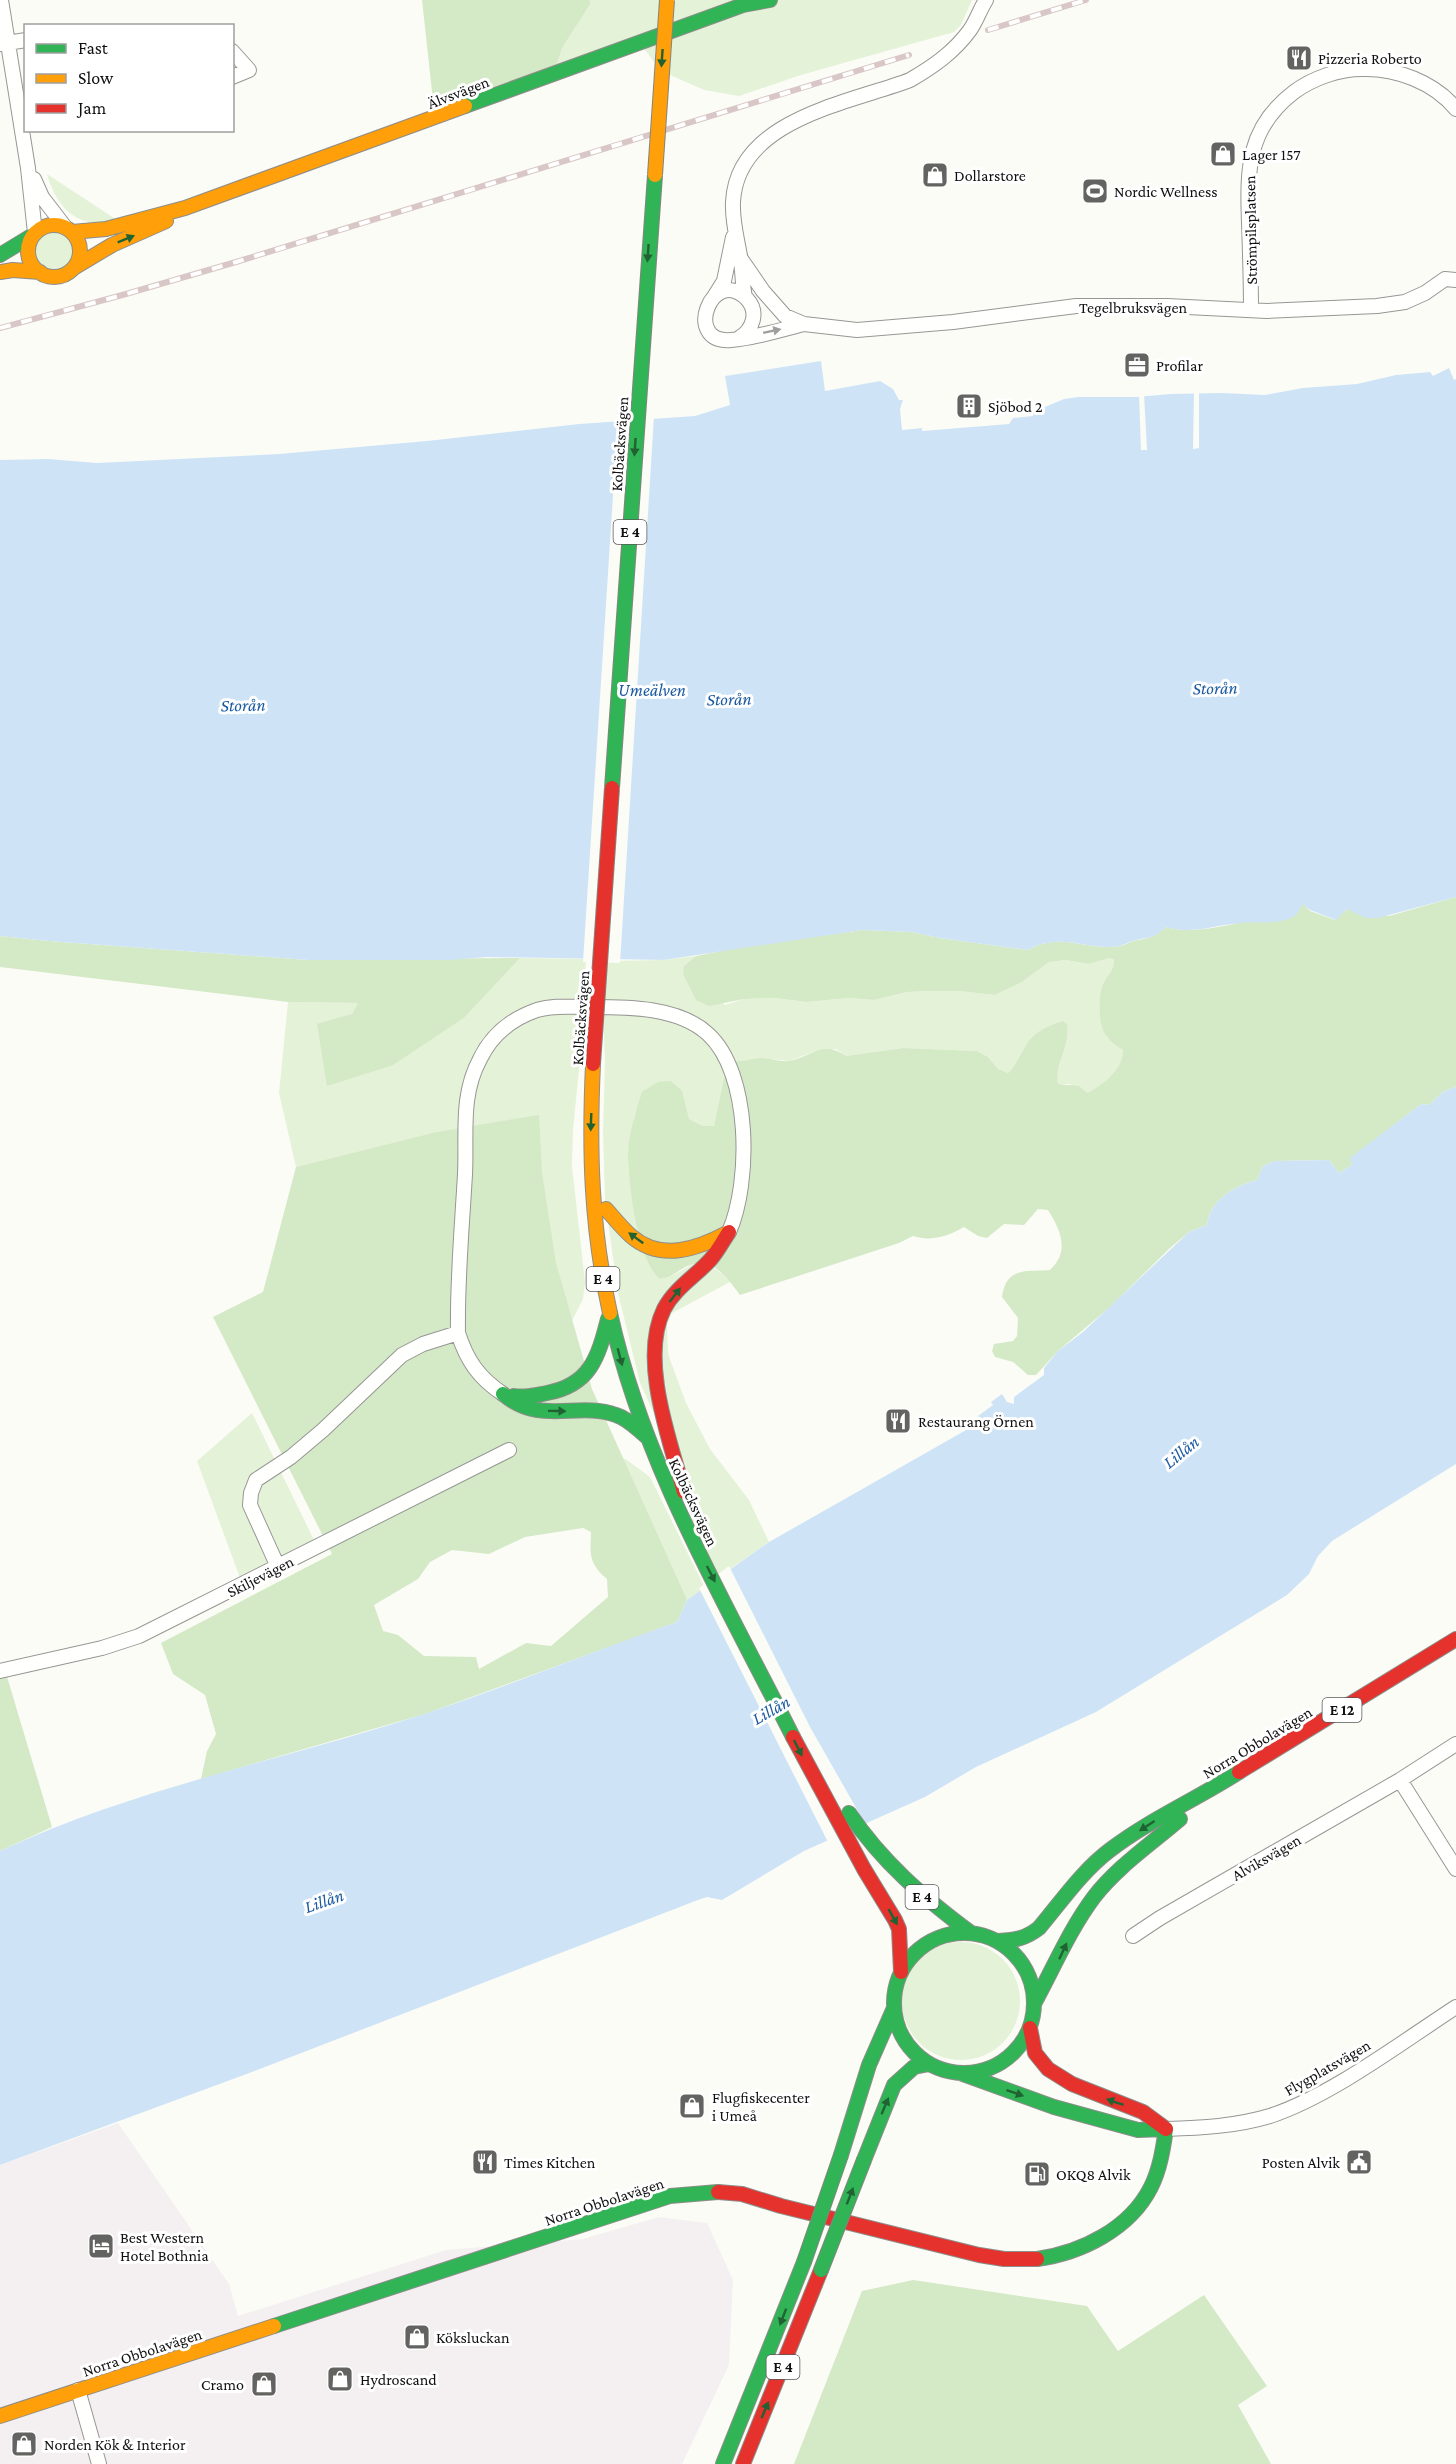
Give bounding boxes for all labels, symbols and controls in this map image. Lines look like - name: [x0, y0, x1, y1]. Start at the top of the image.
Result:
- legend: [24, 24, 234, 132]
- text: Fast: [78, 38, 109, 58]
- restaurant icon: Pizzeria Roberto: [1284, 43, 1314, 73]
- one-way arrow: [657, 49, 667, 68]
- place label: Pizzeria Roberto: [1318, 50, 1422, 67]
- text: Slow: [78, 68, 114, 88]
- street label: Älvsvägen: [425, 73, 492, 113]
- text: Jam: [76, 98, 107, 118]
- shop icon: Lager 157: [1208, 139, 1238, 169]
- place label: Lager 157: [1242, 146, 1301, 164]
- shop icon: Dollarstore: [920, 160, 950, 190]
- place label: Dollarstore: [954, 167, 1026, 184]
- street label: Strömpilsplatsen: [1241, 175, 1261, 285]
- sports icon: Nordic Wellness: [1080, 176, 1110, 206]
- place label: Nordic Wellness: [1114, 183, 1218, 200]
- one-way arrow: [117, 234, 135, 243]
- one-way arrow: [644, 243, 653, 262]
- street label: Tegelbruksvägen: [1079, 299, 1187, 317]
- one-way arrow: [762, 326, 781, 336]
- office icon: Profilar: [1122, 350, 1152, 380]
- place label: Profilar: [1156, 357, 1203, 374]
- building icon: Sjöbod 2: [954, 391, 984, 421]
- street label: Kolbäcksvägen: [608, 396, 632, 492]
- place label: Sjöbod 2: [988, 398, 1043, 416]
- one-way arrow: [631, 438, 640, 457]
- road number: E 4: [614, 520, 646, 544]
- water label: Storån: [1192, 678, 1238, 698]
- water label: Umeälven: [618, 680, 686, 700]
- water label: Storån: [706, 689, 752, 709]
- water label: Storån: [220, 695, 266, 715]
- street label: Kolbäcksvägen: [569, 970, 593, 1066]
- one-way arrow: [586, 1113, 596, 1132]
- one-way arrow: [628, 1232, 644, 1244]
- road number: E 4: [586, 1267, 620, 1291]
- one-way arrow: [668, 1287, 680, 1302]
- one-way arrow: [616, 1348, 625, 1366]
- one-way arrow: [547, 1406, 566, 1416]
- restaurant icon: Restaurang Örnen: [883, 1406, 913, 1436]
- place label: Restaurang Örnen: [918, 1413, 1034, 1431]
- water label: Lillån: [1159, 1432, 1203, 1472]
- street label: Kolbäcksvägen: [665, 1456, 722, 1550]
- street label: Skiljevägen: [224, 1552, 297, 1601]
- one-way arrow: [705, 1565, 715, 1583]
- water label: Lillån: [749, 1691, 793, 1729]
- road number: E 12: [1322, 1698, 1362, 1722]
- street label: Norra Obbolavägen: [1200, 1703, 1316, 1783]
- one-way arrow: [794, 1740, 803, 1757]
- one-way arrow: [1139, 1820, 1155, 1831]
- street label: Alviksvägen: [1229, 1831, 1305, 1885]
- water label: Lillån: [302, 1885, 346, 1917]
- road number: E 4: [906, 1885, 938, 1909]
- one-way arrow: [888, 1909, 898, 1926]
- one-way arrow: [1058, 1943, 1067, 1960]
- street label: Flygplatsvägen: [1281, 2036, 1374, 2100]
- place label: Flugfiskecenter i Umeå: [712, 2089, 810, 2124]
- one-way arrow: [1006, 2089, 1024, 2099]
- shop icon: Flugfiskecenter i Umeå: [677, 2091, 707, 2121]
- one-way arrow: [1106, 2096, 1124, 2106]
- one-way arrow: [880, 2097, 889, 2114]
- restaurant icon: Times Kitchen: [470, 2147, 500, 2177]
- public building icon: Posten Alvik: [1344, 2147, 1374, 2177]
- place label: Times Kitchen: [504, 2154, 596, 2171]
- place label: Posten Alvik: [1262, 2154, 1340, 2171]
- fuel station icon: OKQ8 Alvik: [1022, 2159, 1052, 2189]
- place label: OKQ8 Alvik: [1056, 2166, 1131, 2183]
- street label: Norra Obbolavägen: [542, 2174, 667, 2230]
- one-way arrow: [845, 2186, 855, 2204]
- place label: Best Western Hotel Bothnia: [120, 2229, 209, 2264]
- hotel icon: Best Western Hotel Bothnia: [86, 2231, 116, 2261]
- one-way arrow: [778, 2308, 788, 2326]
- shop icon: Köksluckan: [402, 2322, 432, 2352]
- street label: Norra Obbolavägen: [80, 2325, 205, 2381]
- place label: Köksluckan: [436, 2329, 510, 2346]
- road number: E 4: [766, 2355, 800, 2379]
- shop icon: Hydroscand: [325, 2364, 355, 2394]
- shop icon: Cramo: [249, 2369, 279, 2399]
- place label: Hydroscand: [360, 2371, 437, 2389]
- place label: Cramo: [201, 2376, 244, 2393]
- one-way arrow: [761, 2401, 770, 2419]
- shop icon: Norden Kök & Interior: [9, 2429, 39, 2459]
- place label: Norden Kök & Interior: [44, 2436, 186, 2453]

